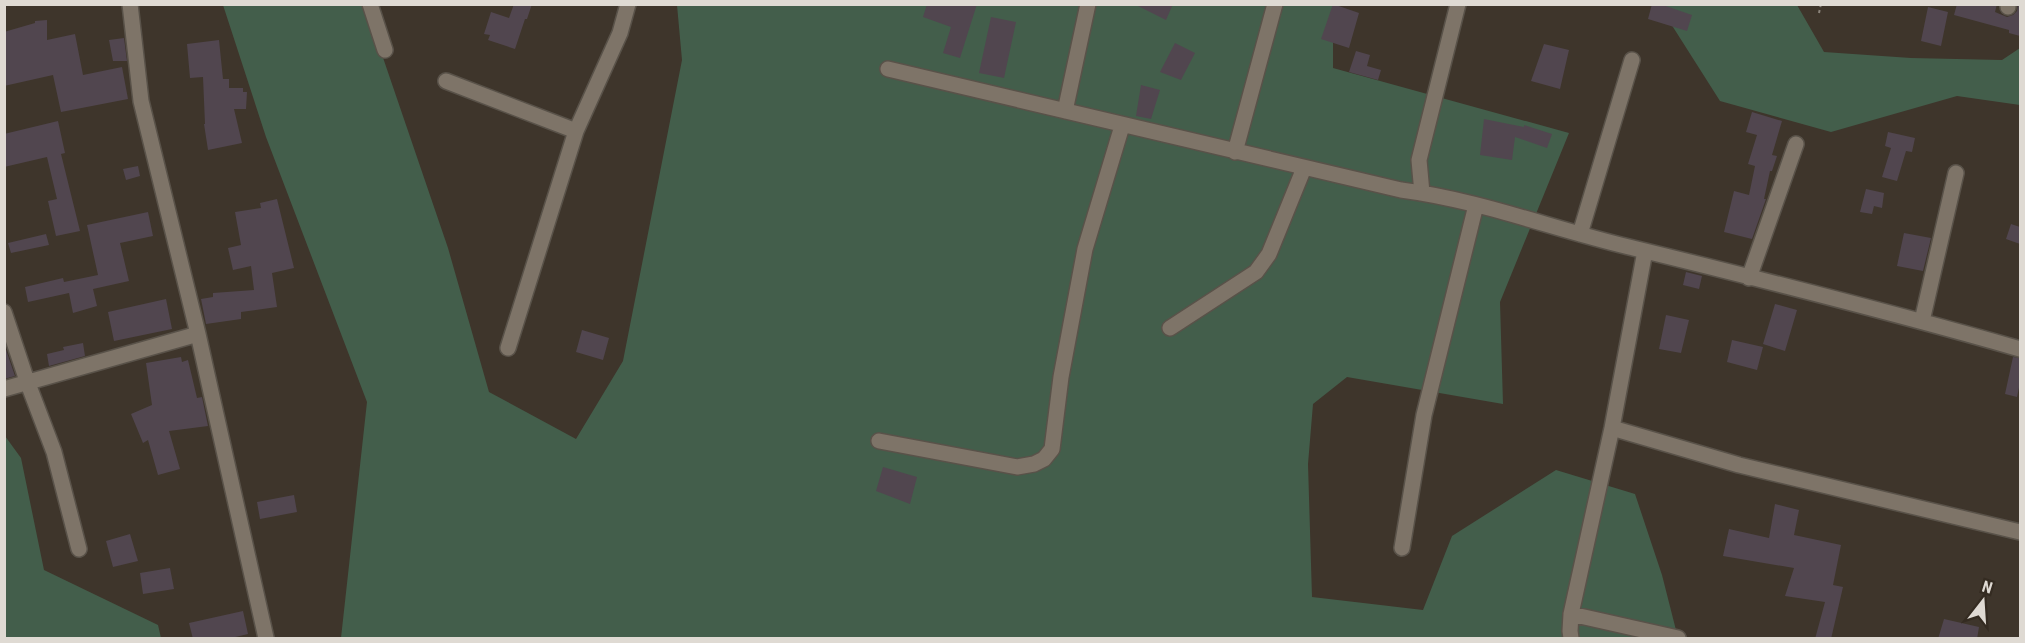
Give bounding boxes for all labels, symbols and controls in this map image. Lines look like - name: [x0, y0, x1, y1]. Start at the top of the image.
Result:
- north arrow: [1953, 571, 2013, 631]
- text: N: [1980, 577, 1995, 598]

